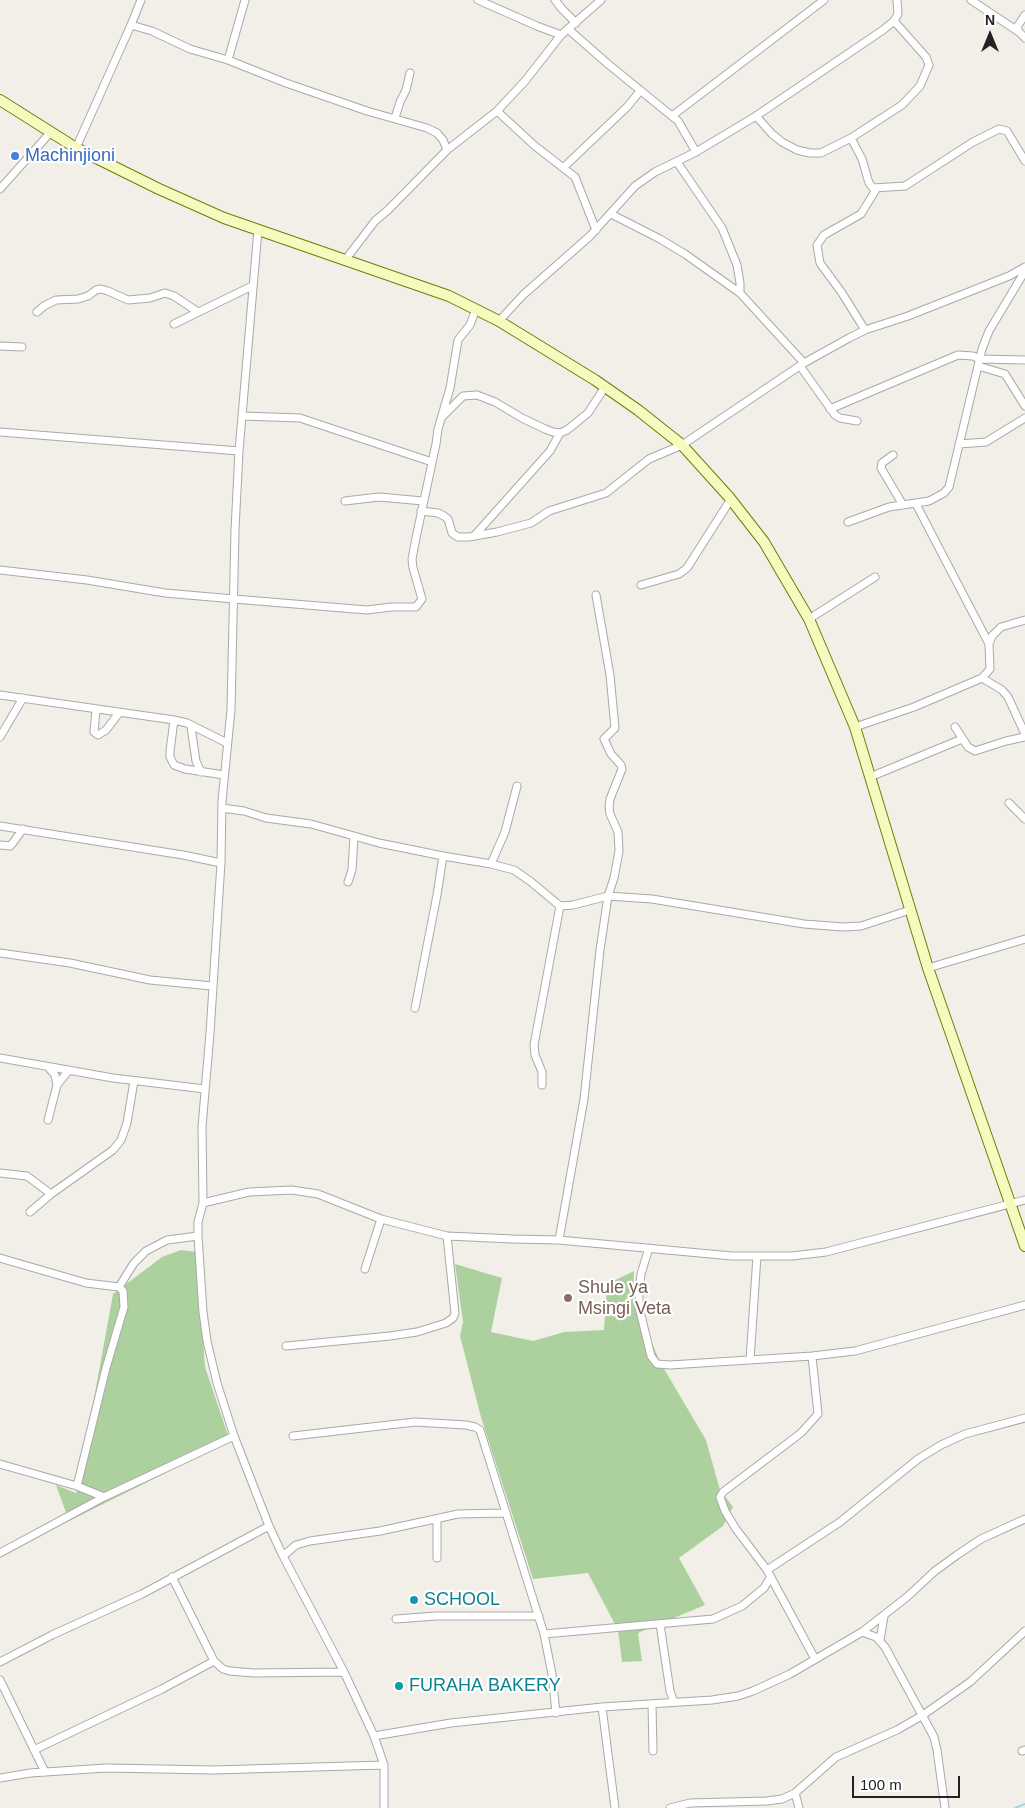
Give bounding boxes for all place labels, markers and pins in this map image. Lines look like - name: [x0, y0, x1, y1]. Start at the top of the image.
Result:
- place label: Machinjioni: [25, 145, 115, 167]
- marker: Machinjioni: [9, 150, 21, 162]
- place label: Shule ya Msingi Veta: [578, 1277, 671, 1320]
- marker: Shule ya Msingi Veta: [562, 1292, 574, 1304]
- place label: SCHOOL: [424, 1589, 500, 1611]
- marker: SCHOOL: [408, 1594, 420, 1606]
- place label: FURAHA BAKERY: [409, 1675, 561, 1697]
- marker: FURAHA BAKERY: [393, 1680, 405, 1692]

